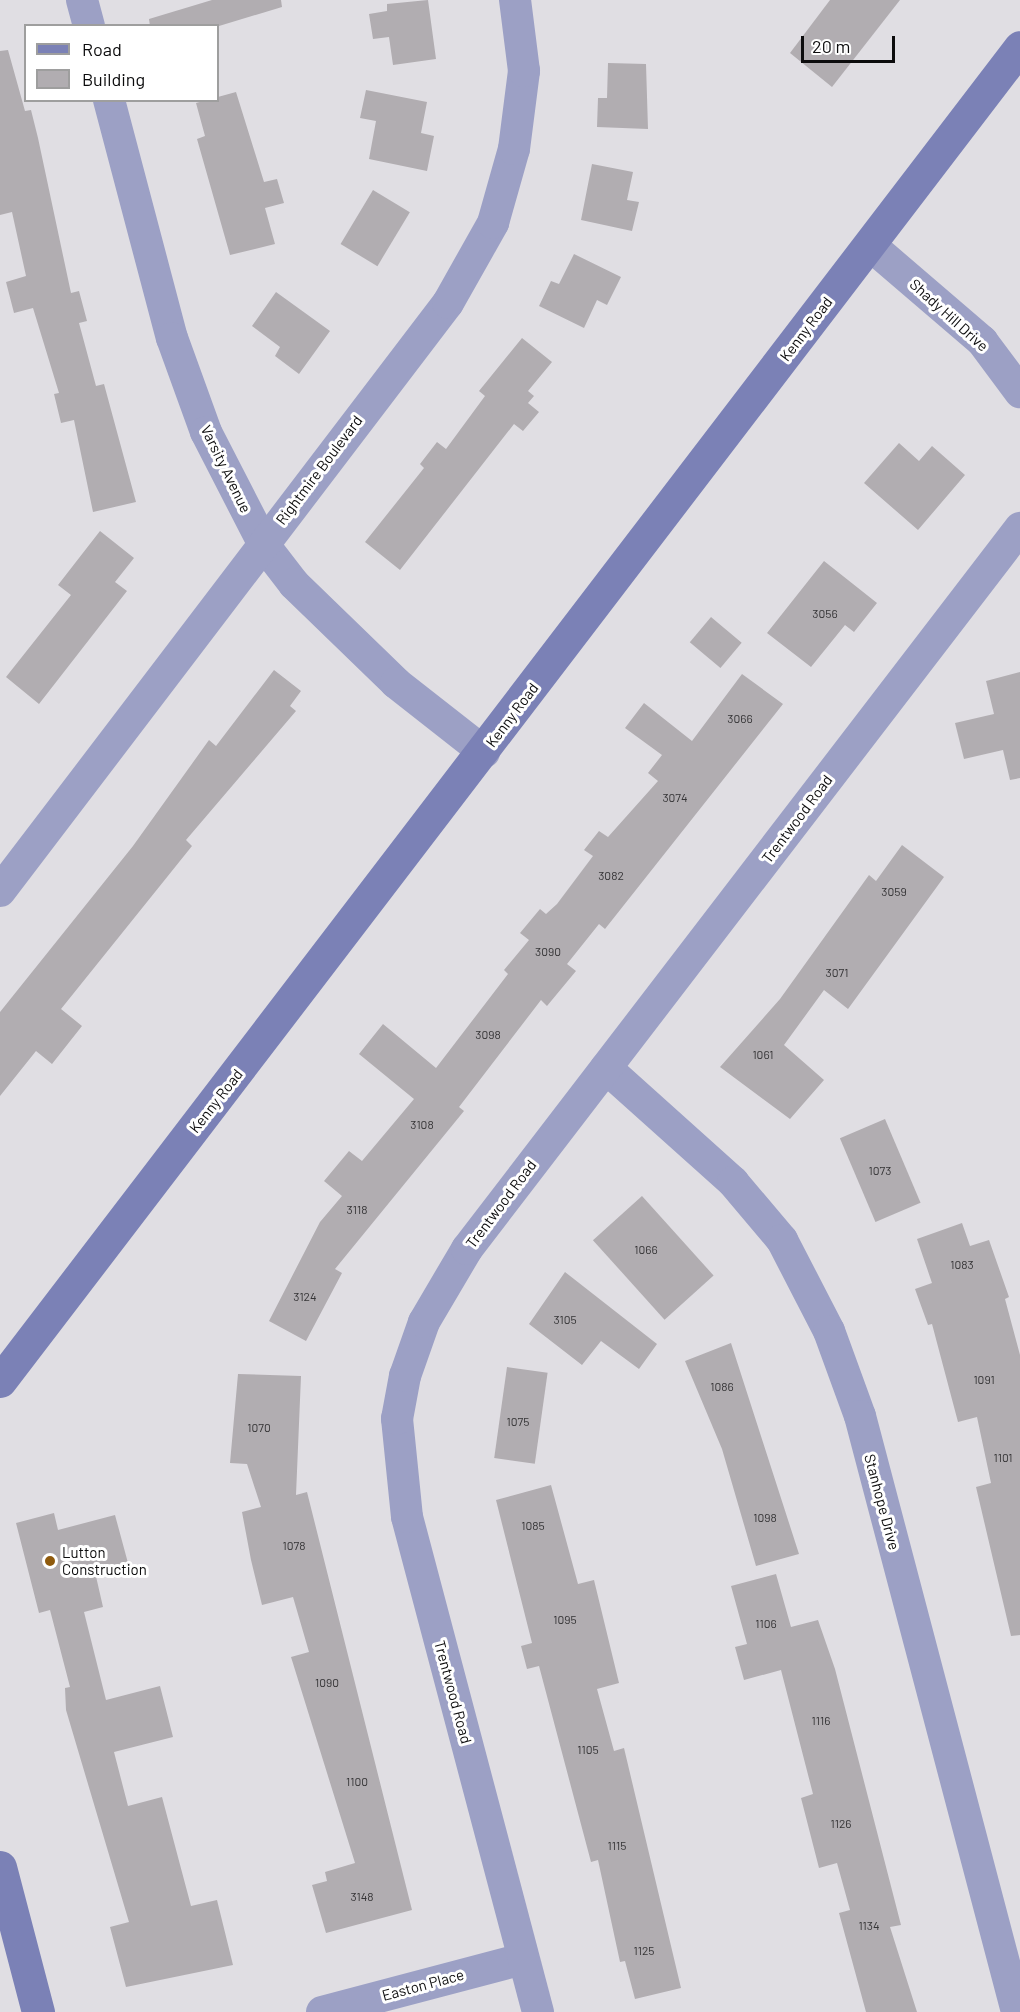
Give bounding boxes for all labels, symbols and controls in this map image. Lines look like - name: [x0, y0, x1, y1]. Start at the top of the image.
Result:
- legend: [24, 24, 219, 102]
- scale bar: [804, 24, 898, 62]
- text: 20 m: [812, 35, 850, 57]
- text: Road: [82, 38, 122, 60]
- text: Building: [82, 68, 145, 90]
- street label: Shady Hill Drive: [906, 275, 992, 355]
- street label: Kenny Road: [776, 293, 836, 365]
- street label: Rightmire Boulevard: [272, 412, 366, 528]
- street label: Varsity Avenue: [197, 422, 255, 516]
- house number: 3056: [812, 607, 838, 621]
- street label: Kenny Road: [482, 679, 542, 751]
- house number: 3066: [727, 712, 753, 726]
- street label: Trentwood Road: [758, 771, 836, 867]
- house number: 3074: [662, 791, 688, 805]
- house number: 3082: [598, 869, 624, 883]
- house number: 3059: [881, 885, 907, 899]
- house number: 3090: [535, 945, 561, 959]
- house number: 3071: [826, 966, 848, 980]
- house number: 3098: [475, 1028, 501, 1042]
- house number: 1061: [752, 1048, 774, 1062]
- street label: Kenny Road: [185, 1065, 247, 1137]
- house number: 3108: [410, 1118, 434, 1132]
- street label: Trentwood Road: [462, 1156, 540, 1252]
- house number: 1073: [869, 1164, 891, 1178]
- house number: 3118: [347, 1203, 367, 1217]
- house number: 1066: [634, 1243, 658, 1257]
- house number: 1083: [950, 1258, 974, 1272]
- house number: 3124: [293, 1290, 317, 1304]
- house number: 3105: [553, 1313, 577, 1327]
- house number: 1091: [973, 1373, 995, 1387]
- house number: 1086: [710, 1380, 734, 1394]
- house number: 1075: [507, 1415, 529, 1429]
- house number: 1070: [247, 1421, 271, 1435]
- house number: 1101: [993, 1451, 1013, 1465]
- street label: Stanhope Drive: [861, 1452, 903, 1552]
- house number: 1098: [753, 1511, 777, 1525]
- house number: 1085: [521, 1519, 545, 1533]
- house number: 1078: [283, 1539, 305, 1553]
- place label: Lutton Construction: [62, 1543, 147, 1578]
- marker: Lutton Construction: [43, 1554, 57, 1568]
- house number: 1095: [553, 1613, 577, 1627]
- house number: 1106: [755, 1617, 777, 1631]
- street label: Trentwood Road: [431, 1639, 475, 1745]
- house number: 1090: [315, 1676, 339, 1690]
- house number: 1116: [812, 1714, 830, 1728]
- house number: 1105: [577, 1743, 599, 1757]
- house number: 1100: [346, 1775, 368, 1789]
- house number: 1126: [830, 1817, 852, 1831]
- house number: 1115: [608, 1839, 626, 1853]
- house number: 3148: [350, 1890, 374, 1904]
- house number: 1134: [858, 1919, 880, 1933]
- house number: 1125: [633, 1944, 655, 1958]
- street label: Easton Place: [380, 1965, 466, 2005]

